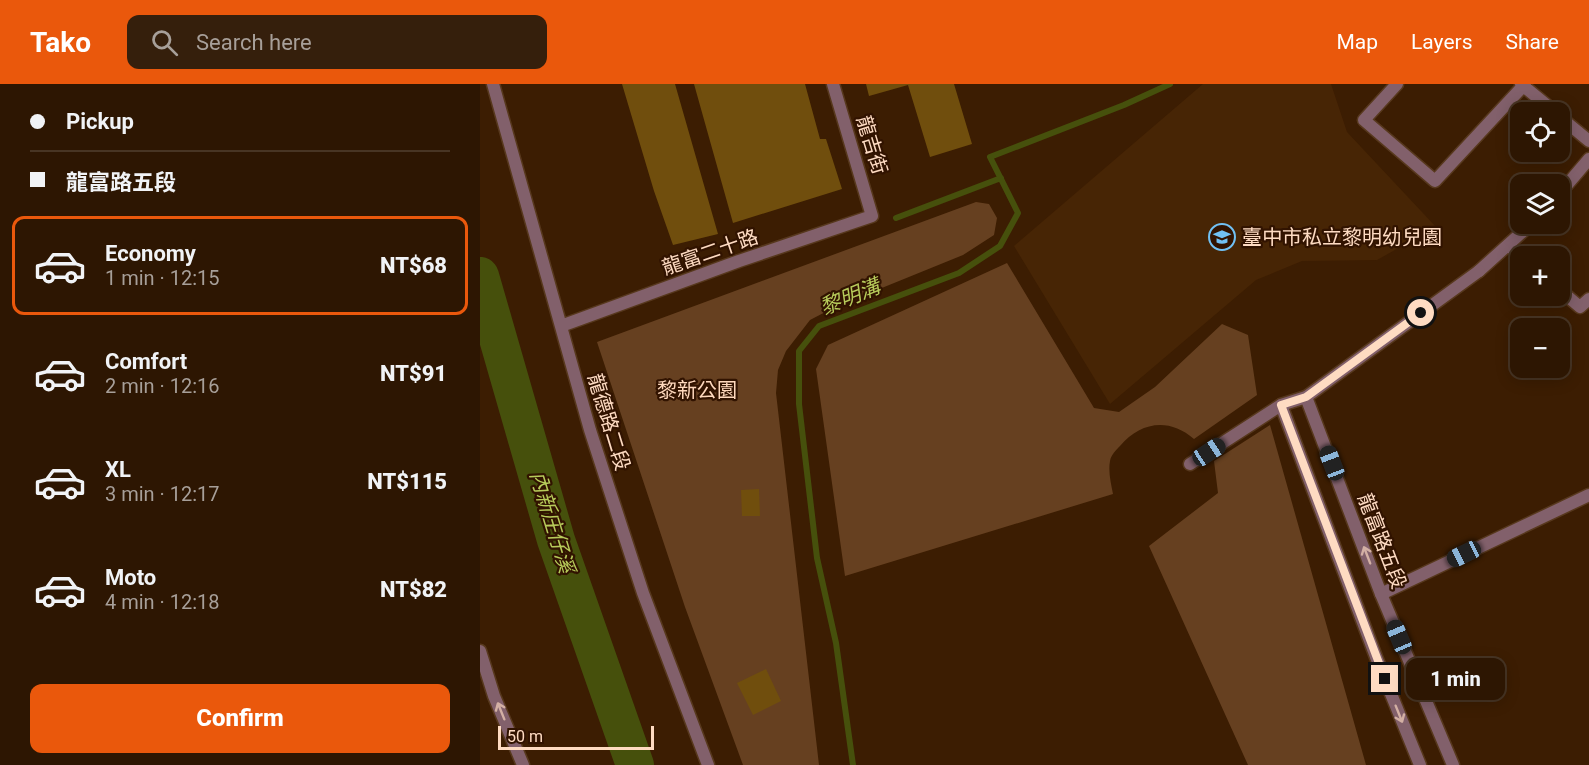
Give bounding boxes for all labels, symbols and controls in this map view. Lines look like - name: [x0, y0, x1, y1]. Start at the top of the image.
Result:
- search box: [127, 15, 547, 69]
- text: Tako: [30, 26, 91, 59]
- icon: search: [148, 26, 181, 59]
- text: Search here: [196, 30, 312, 55]
- text: Map: [1336, 30, 1378, 54]
- text: Layers: [1411, 30, 1472, 54]
- text: Share: [1505, 30, 1559, 54]
- map controls: [1510, 102, 1570, 378]
- button: locate: [1510, 102, 1570, 162]
- text: Pickup: [66, 109, 134, 134]
- street label: 龍吉街: [852, 113, 892, 177]
- text: 龍富路五段: [66, 170, 176, 195]
- button: layers: [1510, 174, 1570, 234]
- school or university icon: 臺中市私立黎明幼兒園: [1207, 222, 1237, 252]
- street label: 龍富二十路: [659, 224, 761, 280]
- place label: 臺中市私立黎明幼兒園: [1242, 225, 1442, 249]
- icon: car: [33, 239, 87, 293]
- text: Economy: [105, 241, 196, 266]
- button: +: [1510, 246, 1570, 306]
- text: NT$68: [380, 253, 447, 278]
- text: 1 min · 12:15: [105, 266, 220, 290]
- water label: 黎明溝: [816, 273, 886, 320]
- route start: [1407, 299, 1434, 326]
- button: −: [1510, 318, 1570, 378]
- icon: car: [33, 347, 87, 401]
- text: Comfort: [105, 349, 187, 374]
- text: NT$91: [380, 361, 447, 386]
- street label: 龍德路二段: [583, 371, 635, 473]
- text: 2 min · 12:16: [105, 374, 220, 398]
- park label: 黎新公園: [657, 378, 737, 402]
- car: [1189, 435, 1229, 469]
- car: [1317, 443, 1347, 483]
- icon: car: [33, 455, 87, 509]
- text: XL: [105, 457, 131, 482]
- water label: 內新庄仔溪: [525, 468, 580, 579]
- text: NT$115: [367, 469, 447, 494]
- text: 3 min · 12:17: [105, 482, 220, 506]
- street label: 龍富路五段: [1353, 490, 1411, 592]
- car: [1444, 538, 1484, 570]
- one-way arrow: [1360, 547, 1371, 565]
- icon: car: [33, 563, 87, 617]
- text: Moto: [105, 565, 156, 590]
- text: NT$82: [380, 577, 447, 602]
- text: 4 min · 12:18: [105, 590, 220, 614]
- car: [1384, 617, 1414, 657]
- callout: 1 min: [1406, 658, 1505, 700]
- route end: [1371, 665, 1398, 692]
- text: 1 min: [1430, 667, 1481, 691]
- button: Confirm: [30, 684, 450, 753]
- one-way arrow: [495, 702, 506, 721]
- one-way arrow: [1394, 705, 1405, 723]
- scale bar: [498, 723, 654, 750]
- text: 50 m: [507, 727, 543, 746]

